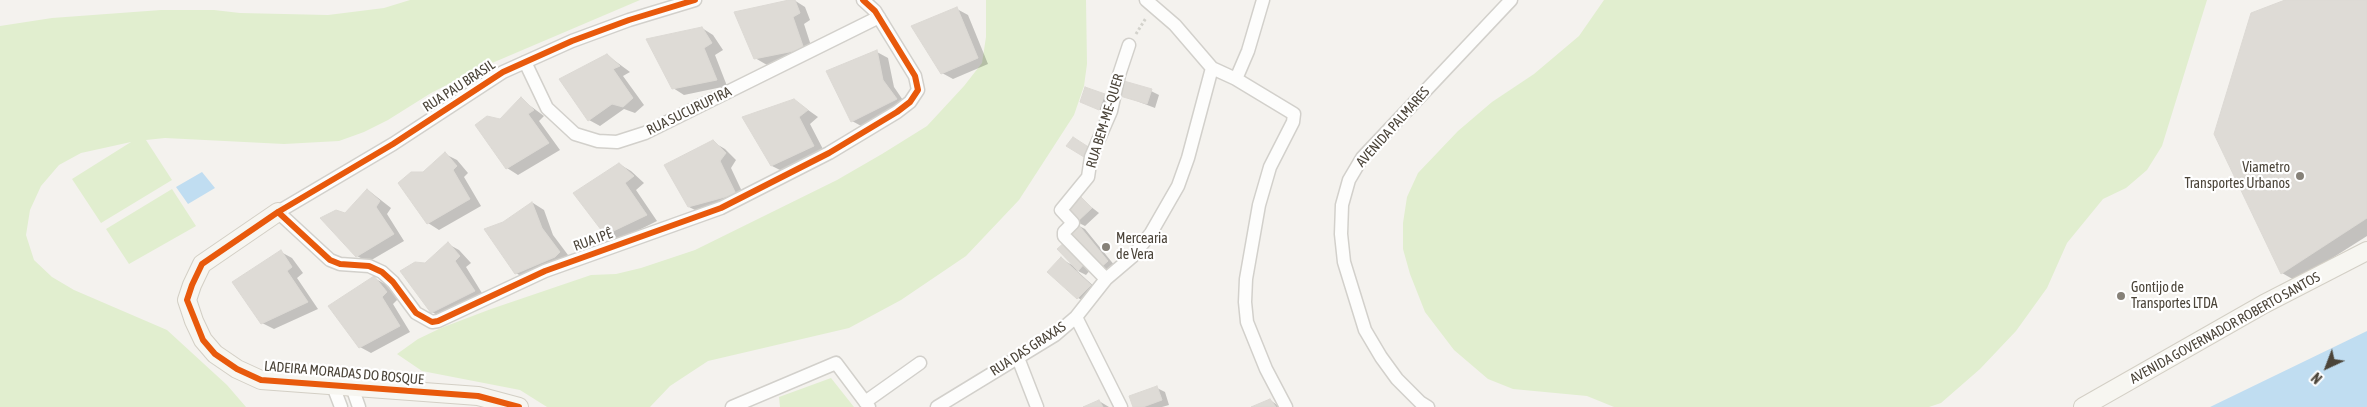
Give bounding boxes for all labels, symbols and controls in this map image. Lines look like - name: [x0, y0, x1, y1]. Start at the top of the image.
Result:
- street label: RUA PAU BRASIL: [420, 56, 498, 116]
- street label: RUA BEM-ME-QUER: [1083, 72, 1127, 170]
- street label: RUA SUCURUPIRA: [644, 83, 734, 139]
- street label: AVENIDA PALMARES: [1353, 84, 1433, 170]
- place label: Viametro Transportes Urbanos: [2184, 160, 2290, 192]
- marker: Viametro Transportes Urbanos: [2294, 170, 2306, 182]
- street label: RUA IPÊ: [571, 225, 615, 255]
- place label: Mercearia de Vera: [1116, 231, 1168, 264]
- marker: Mercearia de Vera: [1100, 241, 1112, 253]
- street label: AVENIDA GOVERNADOR ROBERTO SANTOS: [2127, 269, 2323, 387]
- place label: Gontijo de Transportes LTDA: [2131, 280, 2218, 312]
- marker: Gontijo de Transportes LTDA: [2115, 290, 2127, 302]
- street label: RUA DAS GRAXAS: [987, 318, 1069, 380]
- north arrow: [2302, 342, 2352, 392]
- street label: LADEIRA MORADAS DO BOSQUE: [263, 358, 425, 388]

